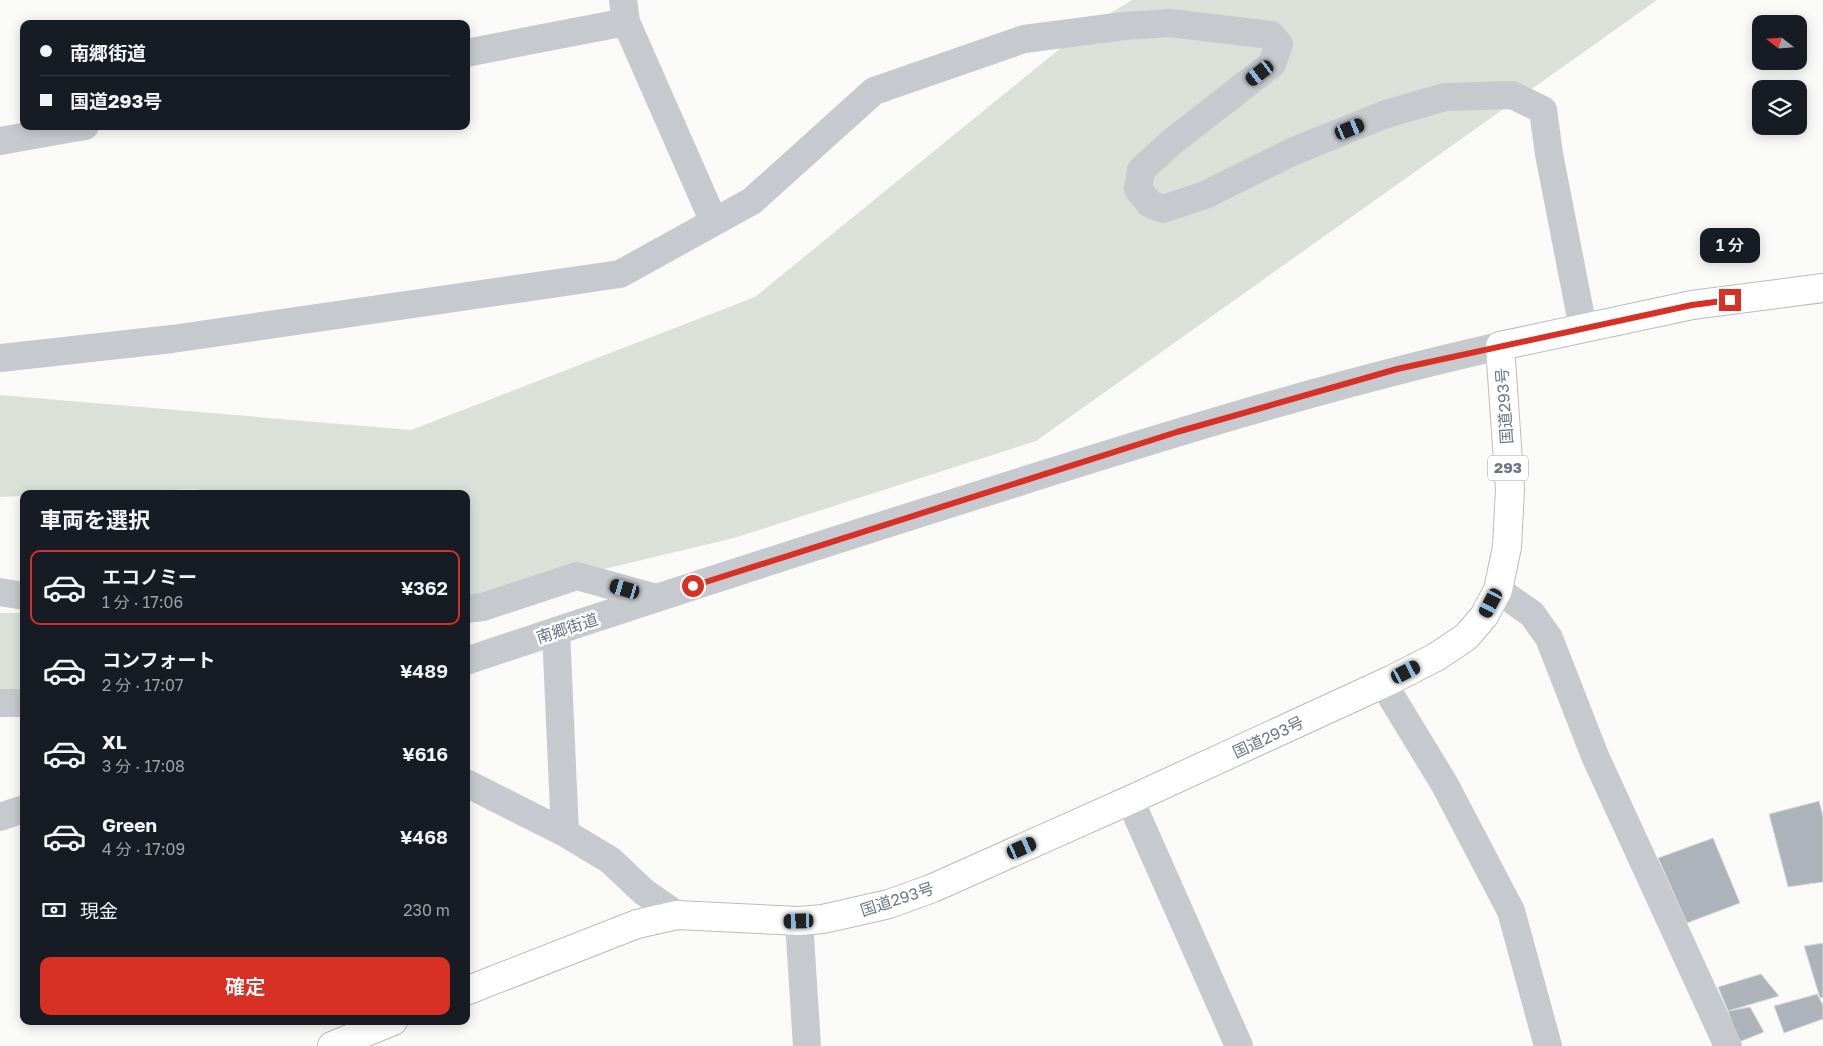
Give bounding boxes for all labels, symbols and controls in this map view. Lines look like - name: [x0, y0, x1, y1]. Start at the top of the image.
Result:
- north arrow: [1752, 15, 1808, 70]
- map controls: [1752, 15, 1807, 135]
- text: 南郷街道: [70, 41, 146, 64]
- car: [1243, 58, 1276, 88]
- button: layers: [1752, 80, 1807, 135]
- text: 国道293号: [70, 89, 162, 112]
- car: [1333, 116, 1366, 142]
- callout: 1 分: [1700, 228, 1760, 262]
- text: 1 分: [1716, 235, 1744, 255]
- route end: [1719, 289, 1741, 311]
- street label: 国道293号: [1491, 367, 1517, 445]
- road number: 293: [1488, 456, 1528, 480]
- text: 車両を選択: [40, 506, 150, 533]
- icon: car: [42, 565, 87, 610]
- text: エコノミー: [102, 565, 197, 588]
- route start: [682, 575, 704, 597]
- text: ¥362: [401, 576, 448, 599]
- car: [608, 578, 641, 600]
- car: [1477, 586, 1504, 620]
- text: 1 分 · 17:06: [102, 592, 183, 612]
- street label: 南郷街道: [533, 609, 601, 647]
- icon: car: [42, 648, 87, 693]
- text: コンフォート: [102, 648, 215, 671]
- text: ¥489: [400, 659, 448, 682]
- car: [1389, 659, 1422, 685]
- text: 2 分 · 17:07: [102, 675, 184, 695]
- street label: 国道293号: [1229, 712, 1307, 762]
- text: XL: [102, 730, 127, 753]
- icon: car: [42, 731, 87, 776]
- text: ¥616: [402, 742, 448, 765]
- text: 3 分 · 17:08: [102, 756, 185, 776]
- text: Green: [102, 813, 157, 836]
- icon: car: [42, 814, 87, 859]
- text: ¥468: [400, 825, 448, 848]
- car: [1005, 835, 1038, 861]
- text: 4 分 · 17:09: [102, 839, 185, 859]
- street label: 国道293号: [858, 878, 936, 920]
- icon: cash: [40, 896, 68, 924]
- text: 現金: [80, 899, 118, 922]
- text: 230 m: [403, 900, 450, 920]
- car: [783, 913, 814, 929]
- button: 確定: [40, 957, 450, 1015]

